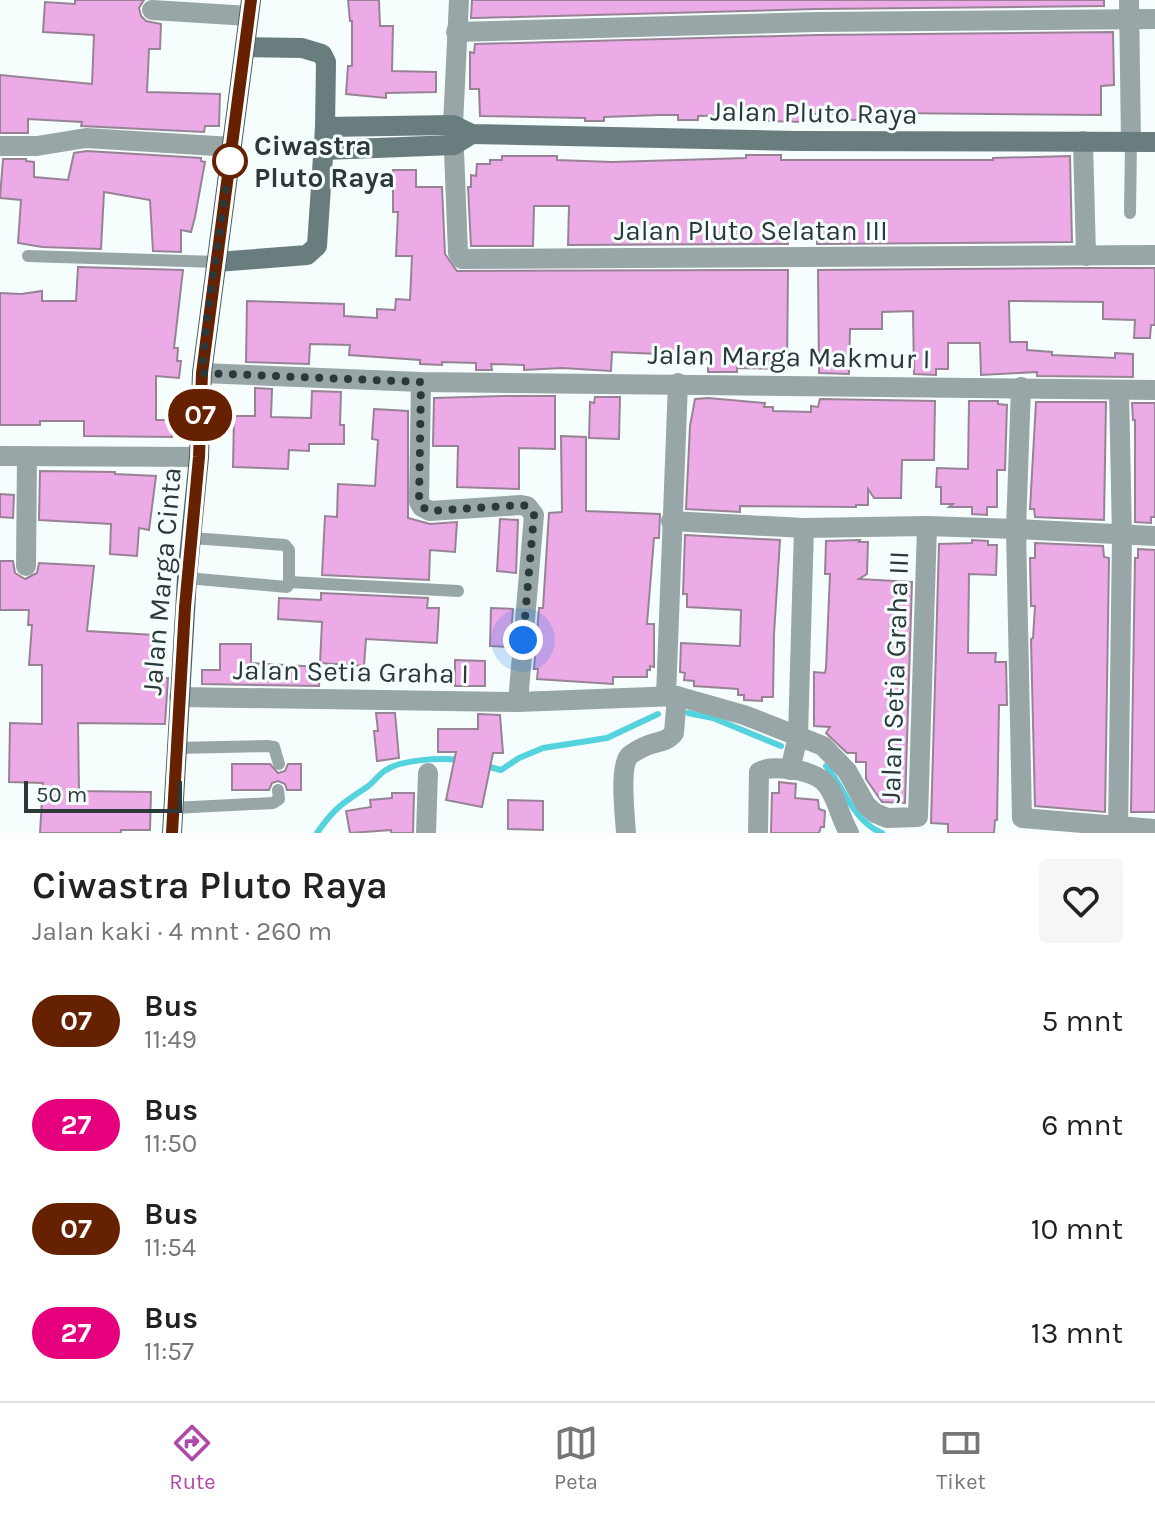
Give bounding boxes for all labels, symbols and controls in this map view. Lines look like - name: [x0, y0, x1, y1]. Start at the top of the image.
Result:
- street label: Jalan Pluto Raya: [710, 94, 918, 131]
- place label: Ciwastra Pluto Raya: [254, 129, 395, 194]
- marker: Ciwastra Pluto Raya: [213, 144, 247, 178]
- street label: Jalan Pluto Selatan III: [614, 214, 888, 247]
- street label: Jalan Marga Makmur I: [647, 338, 931, 375]
- line badge: 07: [164, 389, 236, 441]
- text: 07: [184, 398, 216, 431]
- street label: Jalan Marga Cinta: [135, 466, 188, 696]
- street label: Jalan Setia Graha III: [874, 551, 915, 803]
- your location: [503, 620, 543, 660]
- street label: Jalan Setia Graha I: [233, 653, 469, 690]
- scale bar: [24, 777, 182, 813]
- text: 50 m: [36, 782, 87, 808]
- button: heart: [1039, 859, 1123, 943]
- text: Ciwastra Pluto Raya: [32, 863, 388, 908]
- text: Jalan kaki · 4 mnt · 260 m: [32, 916, 332, 947]
- text: Bus: [144, 988, 198, 1024]
- text: 5 mnt: [1041, 1003, 1123, 1039]
- text: 07: [60, 1004, 92, 1037]
- text: 11:49: [144, 1024, 197, 1055]
- text: Bus: [144, 1092, 198, 1128]
- text: 6 mnt: [1041, 1107, 1123, 1143]
- text: 27: [61, 1108, 91, 1141]
- text: 11:50: [144, 1128, 197, 1159]
- text: Bus: [144, 1196, 198, 1232]
- text: 10 mnt: [1031, 1211, 1123, 1247]
- text: 07: [60, 1212, 92, 1245]
- text: 11:54: [144, 1232, 196, 1263]
- text: Bus: [144, 1300, 198, 1336]
- text: 13 mnt: [1031, 1315, 1123, 1351]
- text: 27: [61, 1316, 91, 1349]
- text: 11:57: [144, 1336, 194, 1367]
- tab: Rute: [169, 1421, 216, 1495]
- tab: Peta: [554, 1421, 598, 1495]
- tab: Tiket: [936, 1421, 986, 1495]

